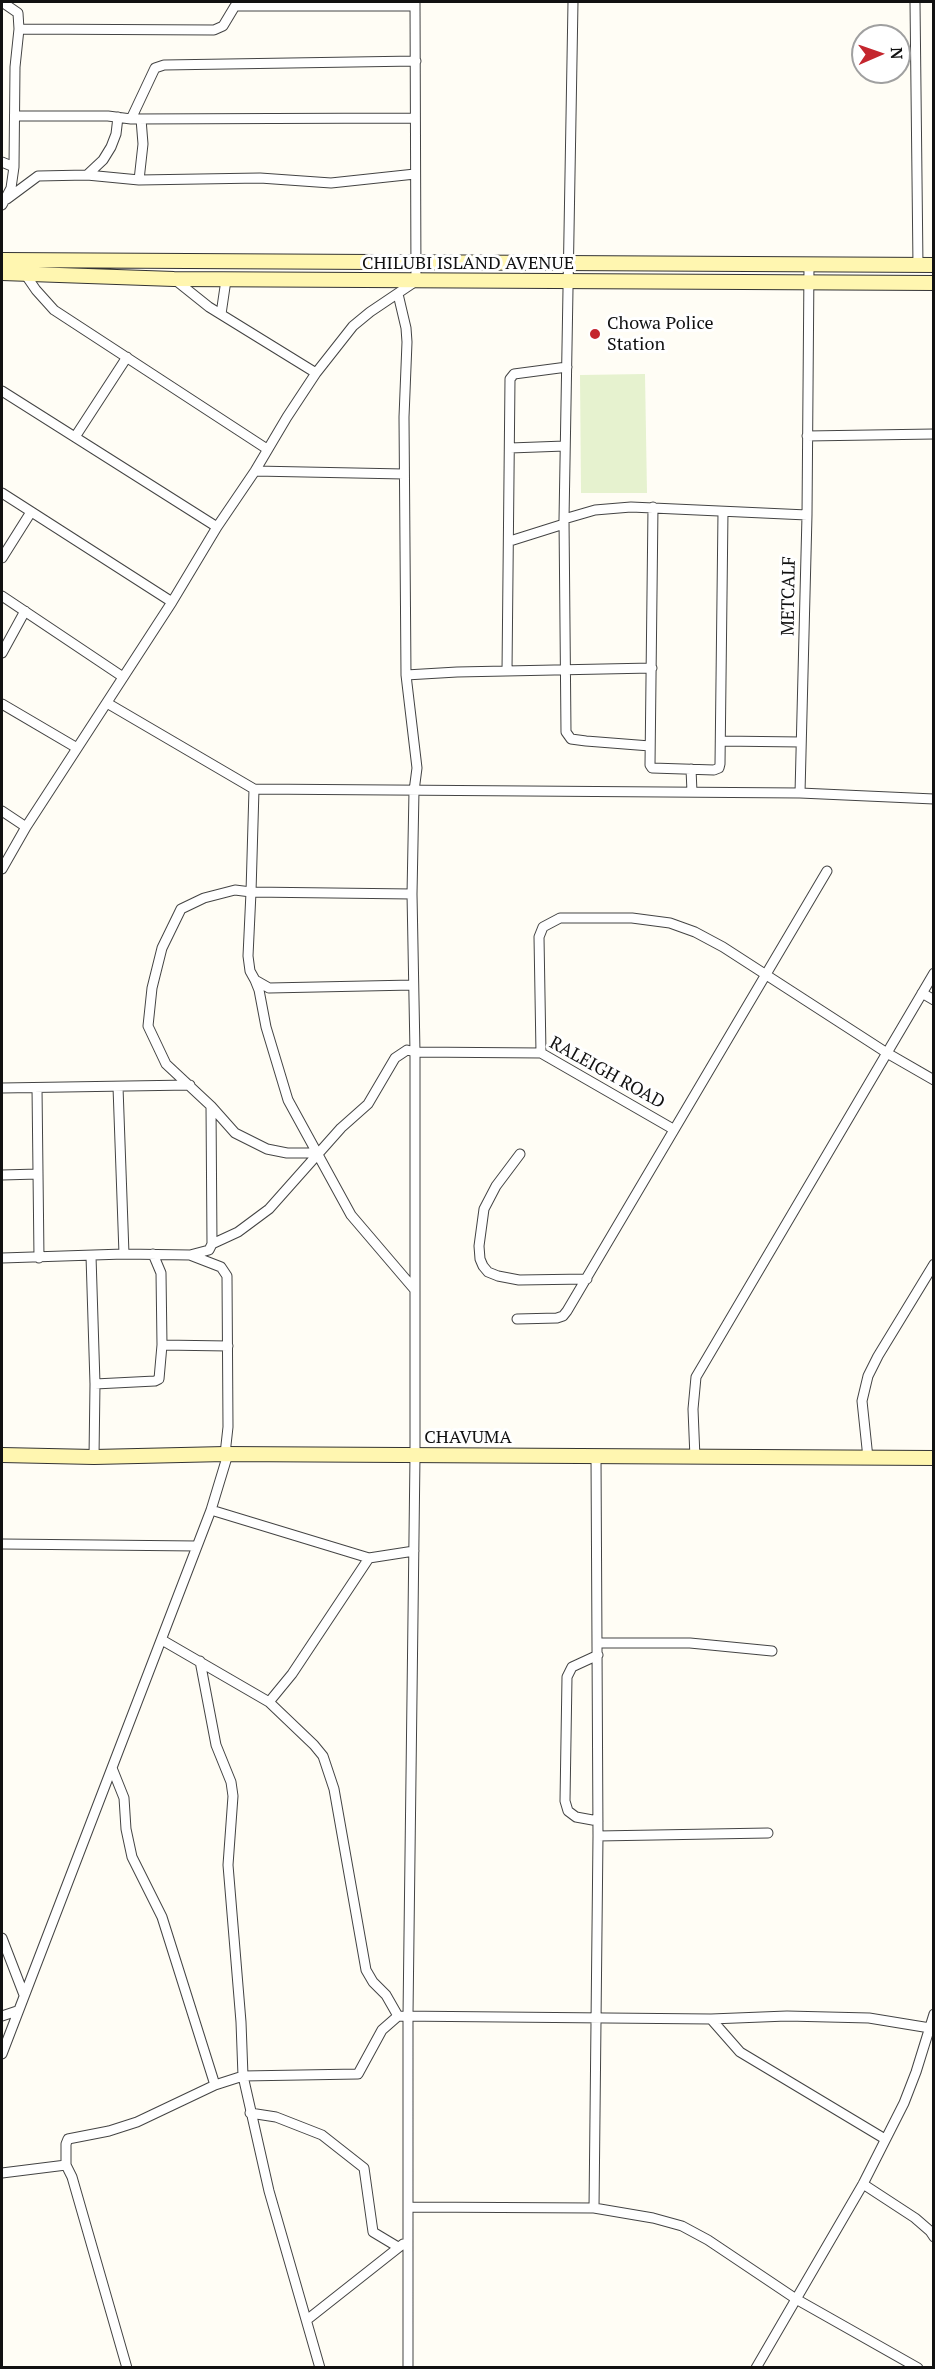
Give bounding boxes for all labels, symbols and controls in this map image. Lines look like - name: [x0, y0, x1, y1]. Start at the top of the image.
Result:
- north arrow: [851, 24, 911, 84]
- text: N: [886, 47, 908, 60]
- street label: CHILUBI ISLAND AVENUE: [362, 253, 574, 275]
- place label: Chowa Police Station: [607, 313, 714, 356]
- marker: Chowa Police Station: [588, 327, 602, 341]
- street label: METCALF: [778, 556, 800, 636]
- street label: RALEIGH ROAD: [546, 1032, 668, 1114]
- street label: CHAVUMA: [424, 1427, 512, 1449]

